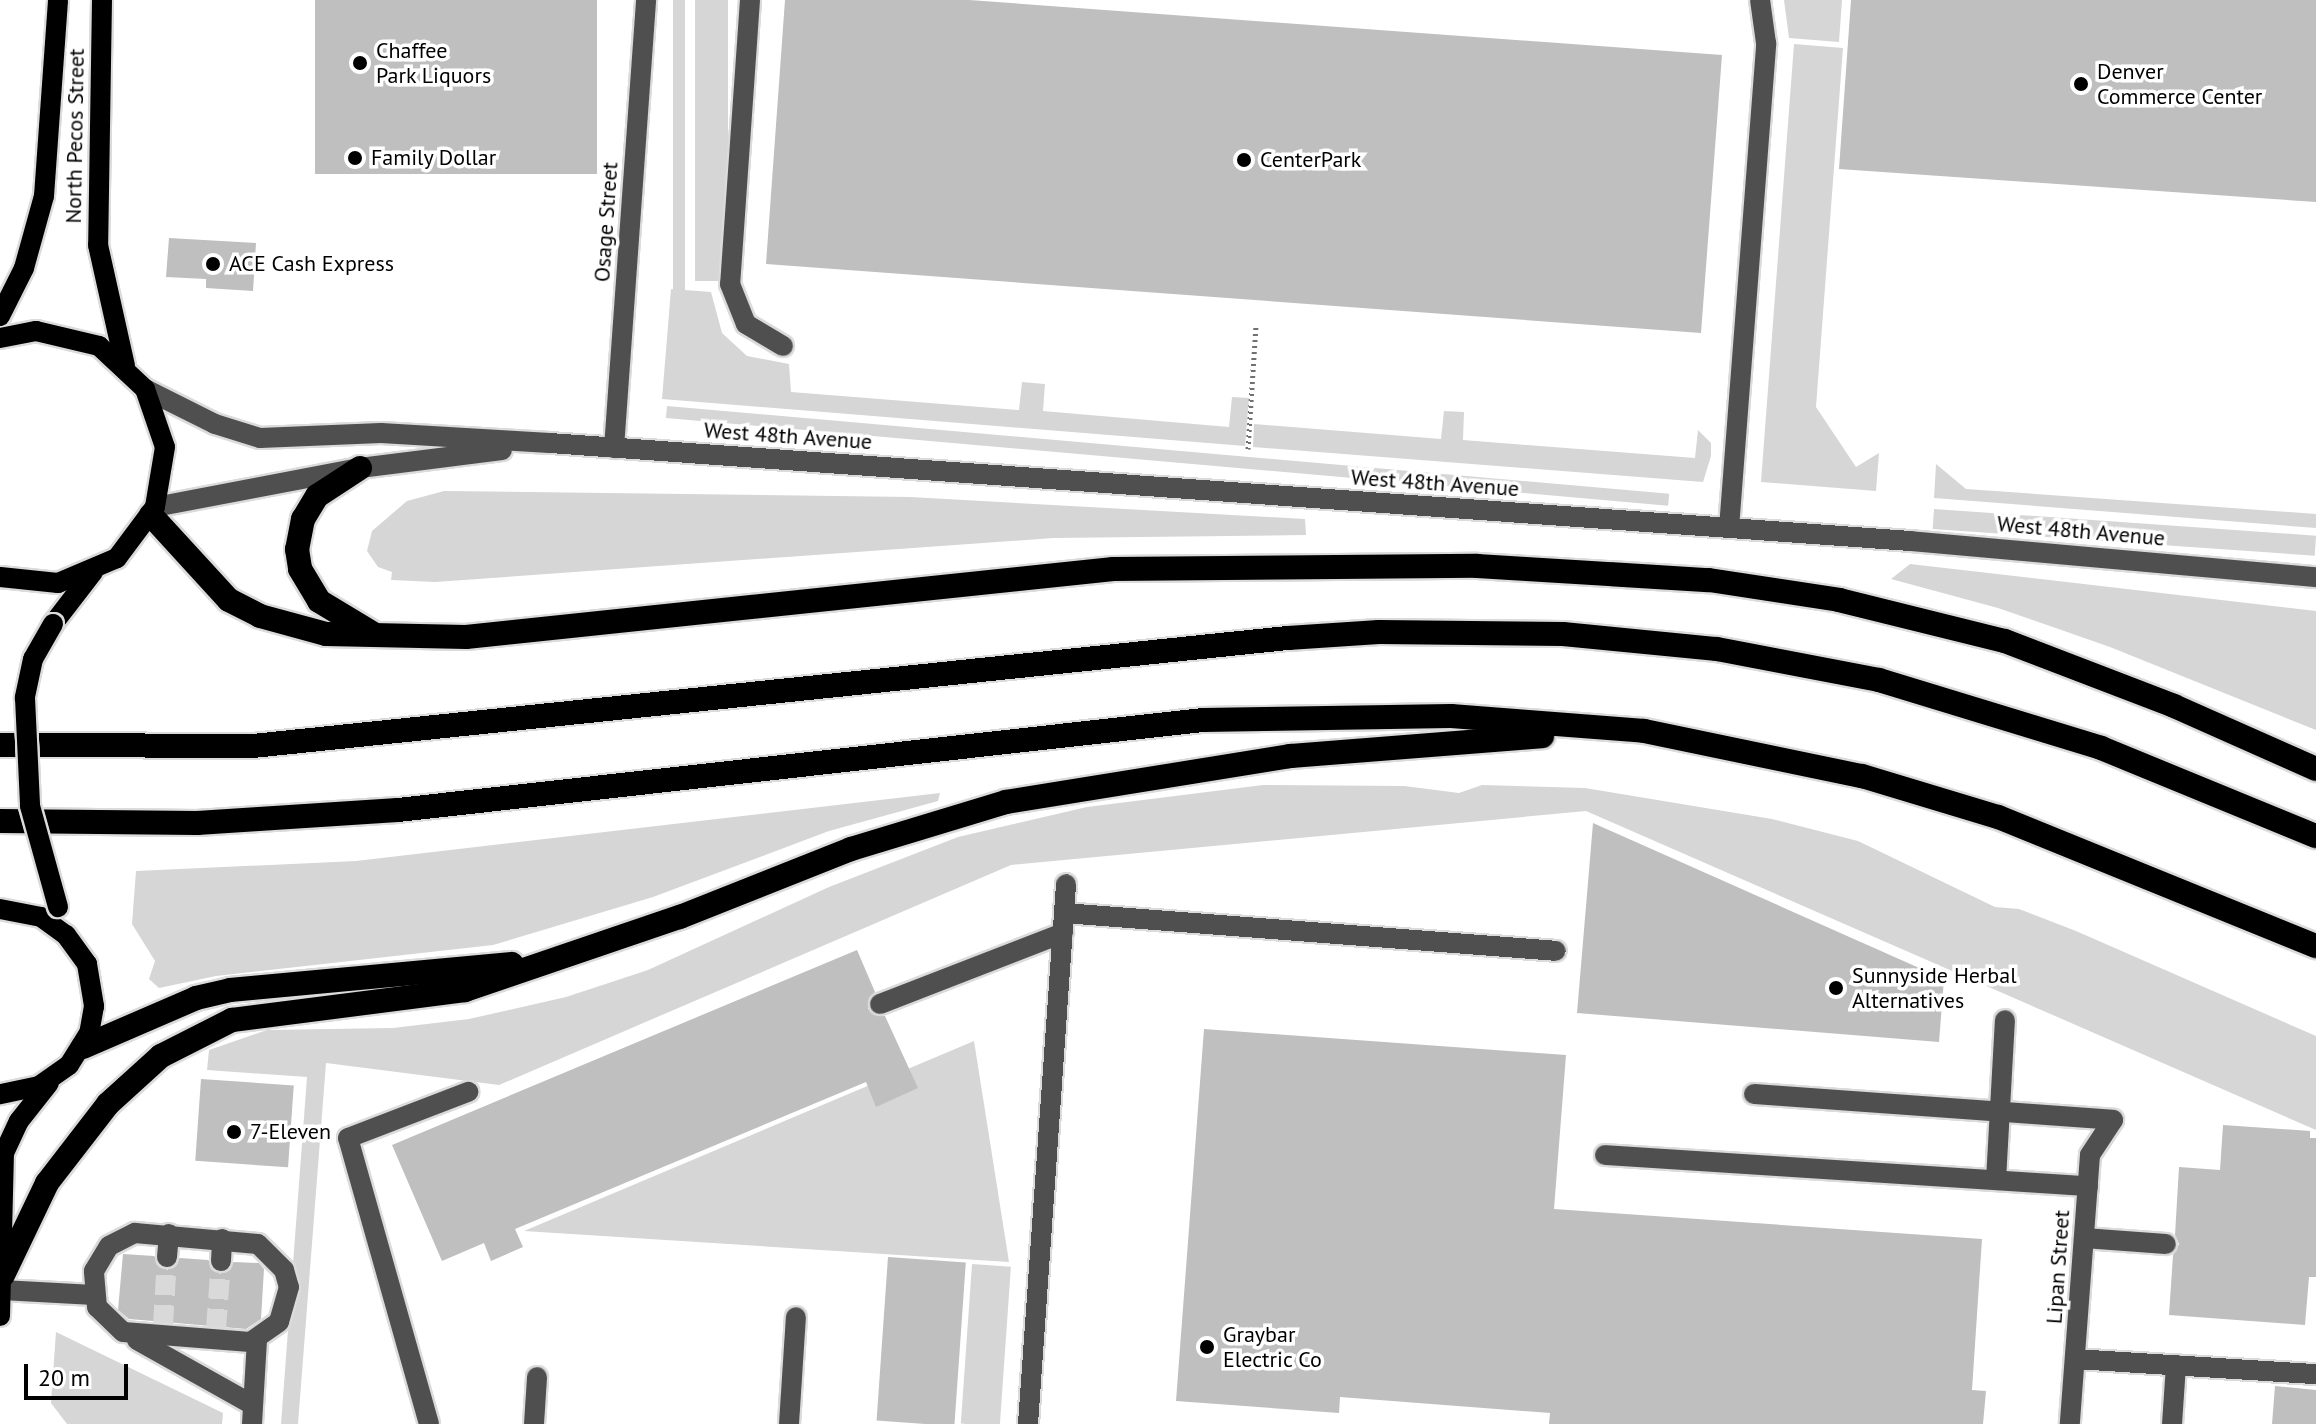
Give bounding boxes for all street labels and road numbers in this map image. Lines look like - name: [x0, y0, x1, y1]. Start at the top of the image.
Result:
- street label: North Pecos Street: [60, 48, 90, 224]
- street label: Osage Street: [589, 161, 623, 283]
- street label: West 48th Avenue: [703, 417, 873, 455]
- street label: West 48th Avenue: [1350, 464, 1520, 502]
- street label: West 48th Avenue: [1996, 510, 2166, 552]
- street label: Lipan Street: [2041, 1209, 2075, 1325]

